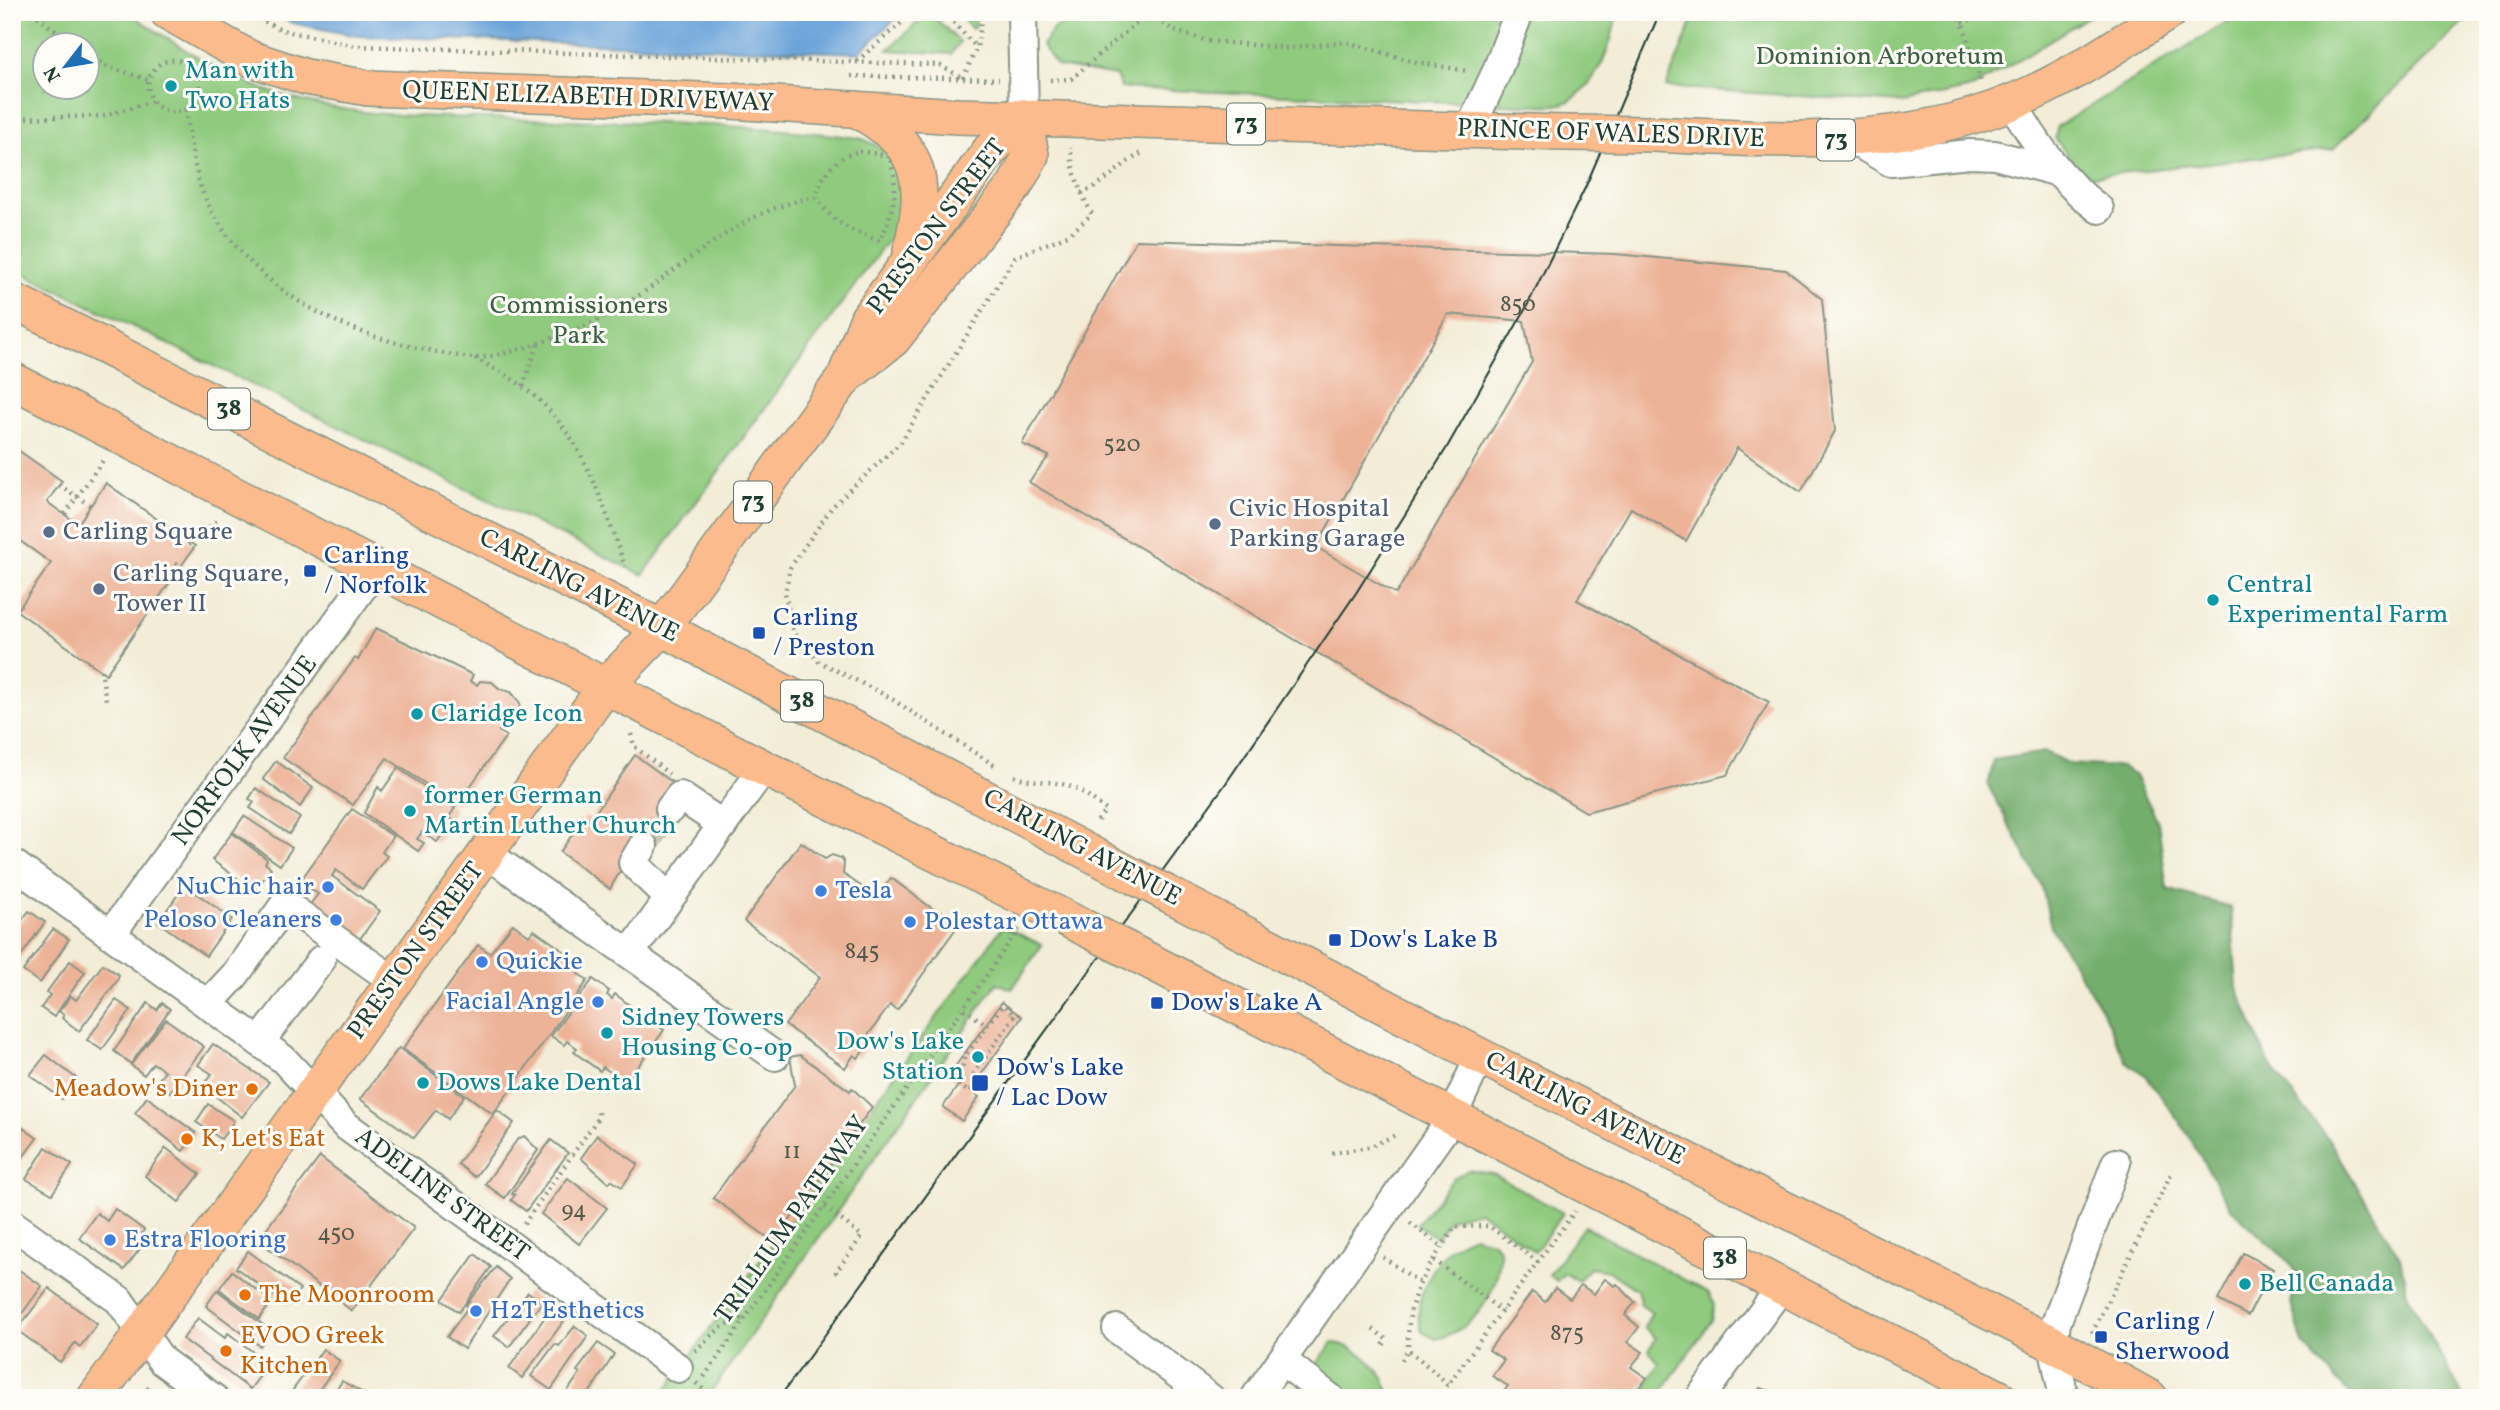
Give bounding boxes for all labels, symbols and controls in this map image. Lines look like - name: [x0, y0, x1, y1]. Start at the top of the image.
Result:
- north arrow: [32, 32, 102, 102]
- park label: Dominion Arboretum: [1756, 39, 2004, 75]
- place label: Man with Two Hats: [185, 53, 295, 119]
- text: N: [38, 61, 68, 86]
- street label: QUEEN ELIZABETH DRIVEWAY: [402, 73, 774, 121]
- marker: Man with Two Hats: [163, 78, 179, 94]
- road number: 73: [1227, 104, 1265, 144]
- street label: PRINCE OF WALES DRIVE: [1456, 111, 1766, 157]
- road number: 73: [1817, 120, 1855, 160]
- street label: PRESTON STREET: [859, 132, 1015, 322]
- park label: Commissioners Park: [490, 288, 668, 354]
- house number: 850: [1500, 289, 1536, 321]
- road number: 38: [208, 388, 250, 430]
- house number: 520: [1103, 429, 1141, 461]
- road number: 73: [734, 481, 772, 522]
- place label: Civic Hospital Parking Garage: [1229, 491, 1405, 557]
- place label: Carling Square: [63, 514, 233, 550]
- marker: Civic Hospital Parking Garage: [1207, 516, 1223, 532]
- street label: CARLING AVENUE: [473, 520, 685, 652]
- marker: Carling Square: [41, 524, 57, 540]
- place label: Carling / Norfolk: [324, 538, 427, 604]
- place label: Carling Square, Tower II: [113, 556, 290, 622]
- marker: Carling / Norfolk: [302, 563, 318, 579]
- place label: Central Experimental Farm: [2227, 567, 2448, 633]
- marker: Carling Square, Tower II: [91, 581, 107, 597]
- marker: Central Experimental Farm: [2205, 592, 2221, 608]
- place label: Carling / Preston: [773, 600, 875, 666]
- marker: Carling / Preston: [751, 625, 767, 641]
- street label: NORFOLK AVENUE: [164, 648, 326, 854]
- road number: 38: [781, 680, 823, 722]
- place label: Claridge Icon: [431, 696, 583, 732]
- marker: Claridge Icon: [409, 706, 425, 722]
- place label: former German Martin Luther Church: [424, 778, 677, 844]
- street label: CARLING AVENUE: [976, 780, 1188, 916]
- marker: former German Martin Luther Church: [402, 803, 418, 819]
- street label: PRESTON STREET: [339, 855, 493, 1047]
- place label: NuChic hair: [176, 869, 314, 905]
- place label: Tesla: [835, 873, 893, 909]
- marker: NuChic hair: [320, 879, 336, 895]
- marker: Tesla: [813, 883, 829, 899]
- place label: Peloso Cleaners: [143, 902, 322, 938]
- place label: Polestar Ottawa: [924, 904, 1104, 940]
- marker: Peloso Cleaners: [328, 912, 344, 928]
- marker: Polestar Ottawa: [902, 914, 918, 930]
- place label: Dow's Lake B: [1349, 922, 1498, 958]
- marker: Dow's Lake B: [1327, 932, 1343, 948]
- house number: 845: [844, 936, 880, 968]
- place label: Quickie: [496, 944, 583, 980]
- marker: Quickie: [474, 954, 490, 970]
- place label: Facial Angle: [445, 984, 584, 1020]
- place label: Dow's Lake A: [1171, 985, 1322, 1021]
- marker: Facial Angle: [590, 994, 606, 1010]
- marker: Dow's Lake A: [1149, 995, 1165, 1011]
- place label: Sidney Towers Housing Co-op: [621, 1000, 792, 1066]
- place label: Dow's Lake Station: [836, 1024, 964, 1090]
- marker: Sidney Towers Housing Co-op: [599, 1025, 615, 1041]
- street label: CARLING AVENUE: [1479, 1043, 1691, 1175]
- marker: Dow's Lake Station: [970, 1049, 986, 1065]
- place label: Dow's Lake / Lac Dow: [996, 1050, 1124, 1116]
- place label: Dows Lake Dental: [437, 1065, 642, 1101]
- place label: Meadow's Diner: [54, 1071, 238, 1107]
- marker: Dow's Lake / Lac Dow: [970, 1073, 990, 1093]
- marker: Dows Lake Dental: [415, 1075, 431, 1091]
- marker: Meadow's Diner: [244, 1081, 260, 1097]
- street label: TRILLIUM PATHWAY: [706, 1108, 878, 1332]
- street label: ADELINE STREET: [347, 1119, 537, 1271]
- place label: K, Let's Eat: [201, 1121, 325, 1157]
- marker: K, Let's Eat: [179, 1131, 195, 1147]
- house number: 11: [783, 1136, 801, 1168]
- house number: 94: [561, 1195, 587, 1227]
- house number: 450: [317, 1218, 355, 1250]
- place label: Estra Flooring: [124, 1222, 286, 1258]
- marker: Estra Flooring: [102, 1232, 118, 1248]
- road number: 38: [1704, 1238, 1746, 1278]
- place label: Bell Canada: [2259, 1266, 2394, 1302]
- marker: Bell Canada: [2237, 1276, 2253, 1292]
- place label: The Moonroom: [259, 1277, 435, 1313]
- marker: The Moonroom: [237, 1287, 253, 1303]
- place label: H2T Esthetics: [490, 1293, 645, 1329]
- marker: H2T Esthetics: [468, 1303, 484, 1319]
- place label: Carling / Sherwood: [2115, 1304, 2230, 1370]
- place label: EVOO Greek Kitchen: [240, 1318, 384, 1384]
- house number: 875: [1550, 1318, 1584, 1350]
- marker: Carling / Sherwood: [2093, 1329, 2109, 1345]
- marker: EVOO Greek Kitchen: [218, 1343, 234, 1359]

